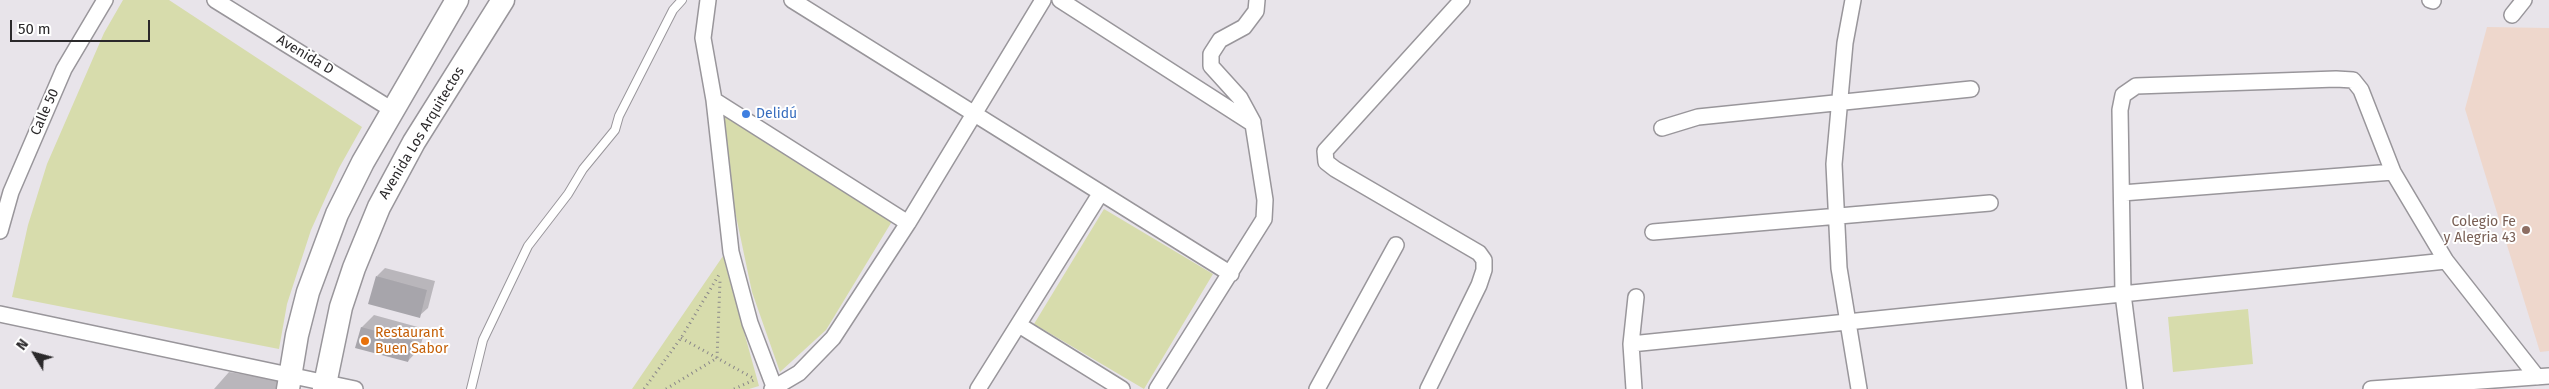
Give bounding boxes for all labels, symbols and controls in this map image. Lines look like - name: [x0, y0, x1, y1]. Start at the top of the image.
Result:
- scale bar: [12, 10, 152, 42]
- text: 50 m: [18, 20, 51, 38]
- street label: Avenida D: [274, 31, 336, 79]
- street label: Avenida Los Arquitectos: [376, 64, 468, 202]
- street label: Calle 50: [27, 86, 63, 138]
- place label: Delidú: [756, 106, 797, 122]
- marker: Delidú: [740, 108, 752, 120]
- place label: Colegio Fe y Alegria 43: [2444, 214, 2516, 246]
- marker: Colegio Fe y Alegria 43: [2520, 224, 2532, 236]
- place label: Restaurant Buen Sabor: [375, 325, 448, 358]
- north arrow: [10, 329, 60, 379]
- marker: Restaurant Buen Sabor: [359, 335, 371, 347]
- text: N: [13, 336, 32, 354]

